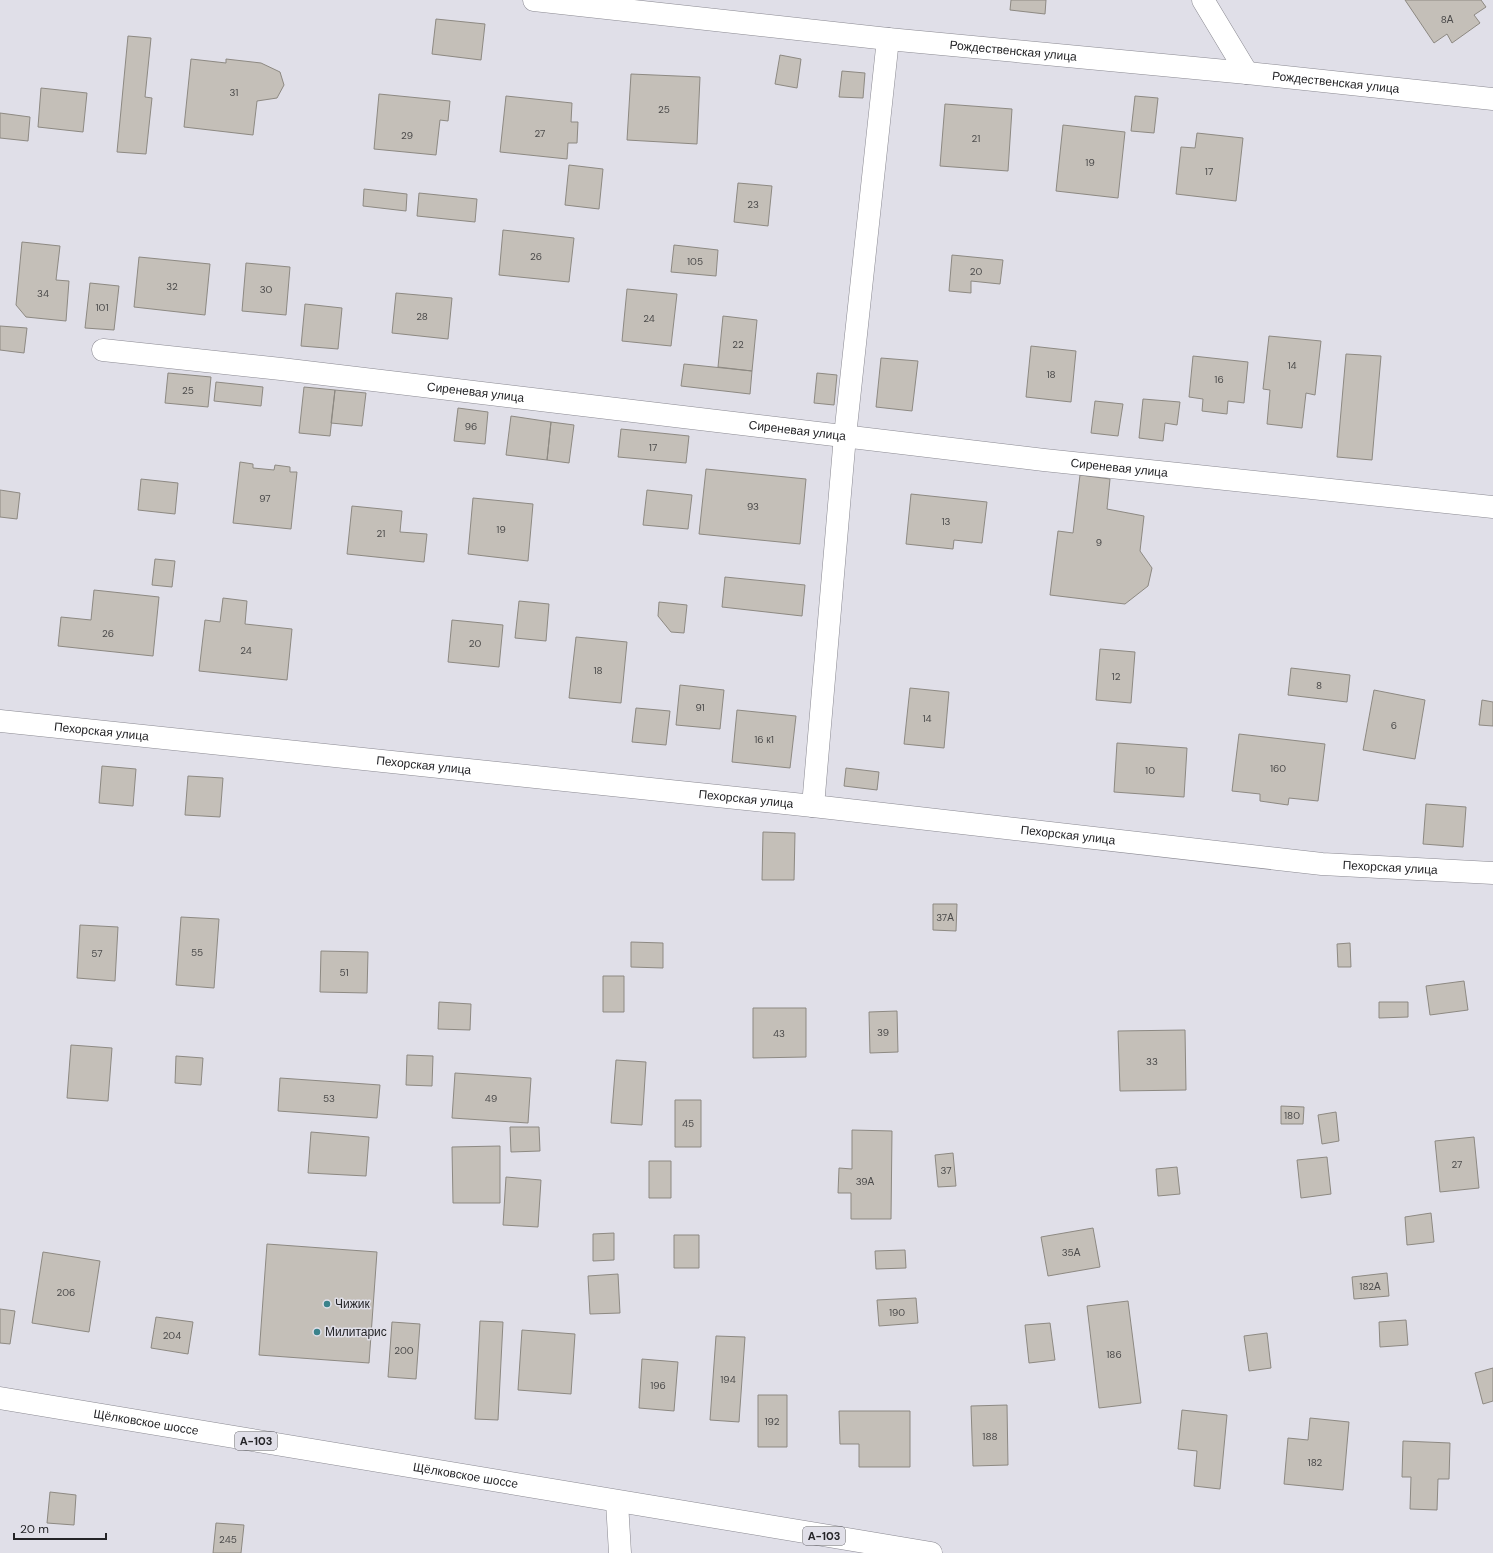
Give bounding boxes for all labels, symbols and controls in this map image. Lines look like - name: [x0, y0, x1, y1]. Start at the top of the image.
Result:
- house number: 8А: [1441, 13, 1454, 26]
- street label: Рождественская улица: [949, 37, 1078, 65]
- street label: Рождественская улица: [1271, 68, 1400, 97]
- house number: 31: [230, 86, 238, 99]
- house number: 25: [658, 103, 670, 116]
- house number: 27: [535, 127, 545, 140]
- house number: 29: [401, 129, 413, 142]
- house number: 21: [972, 132, 980, 145]
- house number: 19: [1085, 156, 1095, 169]
- house number: 17: [1205, 165, 1213, 178]
- house number: 23: [747, 198, 759, 211]
- house number: 26: [530, 250, 542, 263]
- house number: 105: [687, 255, 703, 268]
- house number: 20: [970, 265, 982, 278]
- house number: 32: [166, 280, 178, 293]
- house number: 30: [260, 283, 273, 296]
- house number: 34: [37, 287, 49, 300]
- house number: 101: [95, 301, 109, 314]
- house number: 28: [416, 310, 428, 323]
- house number: 24: [643, 312, 655, 325]
- house number: 22: [732, 338, 744, 351]
- house number: 14: [1287, 359, 1297, 372]
- house number: 18: [1046, 368, 1056, 381]
- house number: 16: [1214, 373, 1224, 386]
- street label: Сиреневая улица: [426, 378, 525, 406]
- house number: 25: [182, 384, 194, 397]
- street label: Сиреневая улица: [748, 417, 847, 444]
- house number: 96: [465, 420, 477, 433]
- house number: 17: [649, 441, 657, 454]
- street label: Сиреневая улица: [1070, 455, 1169, 481]
- house number: 97: [259, 492, 271, 505]
- house number: 93: [747, 500, 759, 513]
- house number: 13: [941, 515, 951, 528]
- house number: 19: [496, 523, 506, 536]
- house number: 21: [377, 527, 385, 540]
- house number: 9: [1096, 536, 1102, 549]
- house number: 26: [102, 627, 114, 640]
- house number: 20: [469, 637, 481, 650]
- house number: 24: [240, 644, 252, 657]
- house number: 18: [593, 664, 603, 677]
- house number: 12: [1112, 670, 1121, 683]
- house number: 8: [1316, 679, 1322, 692]
- house number: 91: [695, 701, 705, 714]
- house number: 14: [922, 712, 932, 725]
- street label: Пехорская улица: [53, 719, 150, 745]
- house number: 6: [1391, 719, 1397, 732]
- house number: 16 к1: [754, 733, 774, 746]
- street label: Пехорская улица: [375, 752, 472, 778]
- house number: 160: [1270, 762, 1286, 775]
- house number: 10: [1145, 764, 1155, 777]
- street label: Пехорская улица: [698, 786, 794, 812]
- street label: Пехорская улица: [1020, 822, 1116, 848]
- street label: Пехорская улица: [1342, 857, 1438, 878]
- house number: 37А: [936, 911, 954, 924]
- house number: 55: [191, 946, 203, 959]
- house number: 57: [91, 947, 103, 960]
- house number: 51: [339, 966, 349, 979]
- house number: 39: [877, 1026, 889, 1039]
- house number: 43: [773, 1027, 785, 1040]
- house number: 33: [1146, 1055, 1158, 1068]
- house number: 53: [323, 1092, 335, 1105]
- house number: 49: [485, 1092, 497, 1105]
- house number: 180: [1284, 1109, 1300, 1122]
- house number: 45: [682, 1117, 694, 1130]
- house number: 27: [1452, 1158, 1462, 1171]
- house number: 37: [940, 1164, 952, 1177]
- house number: 39А: [856, 1175, 875, 1188]
- house number: 35А: [1062, 1246, 1081, 1259]
- house number: 182А: [1359, 1280, 1381, 1293]
- house number: 206: [57, 1286, 75, 1299]
- place label: Чижик: [335, 1296, 370, 1312]
- marker: Чижик: [322, 1299, 332, 1309]
- house number: 190: [889, 1306, 905, 1319]
- place label: Милитарис: [325, 1324, 387, 1340]
- marker: Милитарис: [312, 1327, 322, 1337]
- house number: 204: [163, 1329, 181, 1342]
- house number: 200: [394, 1344, 414, 1357]
- house number: 186: [1106, 1348, 1122, 1361]
- house number: 194: [720, 1373, 736, 1386]
- house number: 196: [650, 1379, 666, 1392]
- street label: Щёлковское шоссе: [92, 1406, 200, 1439]
- house number: 192: [765, 1415, 780, 1428]
- house number: 188: [982, 1430, 998, 1443]
- road number: А-103: [235, 1432, 277, 1450]
- house number: 182: [1308, 1456, 1323, 1469]
- street label: Щёлковское шоссе: [412, 1459, 520, 1492]
- scale bar: [14, 1515, 106, 1541]
- text: 20 m: [20, 1521, 49, 1537]
- road number: А-103: [803, 1527, 845, 1545]
- house number: 245: [219, 1533, 237, 1546]

